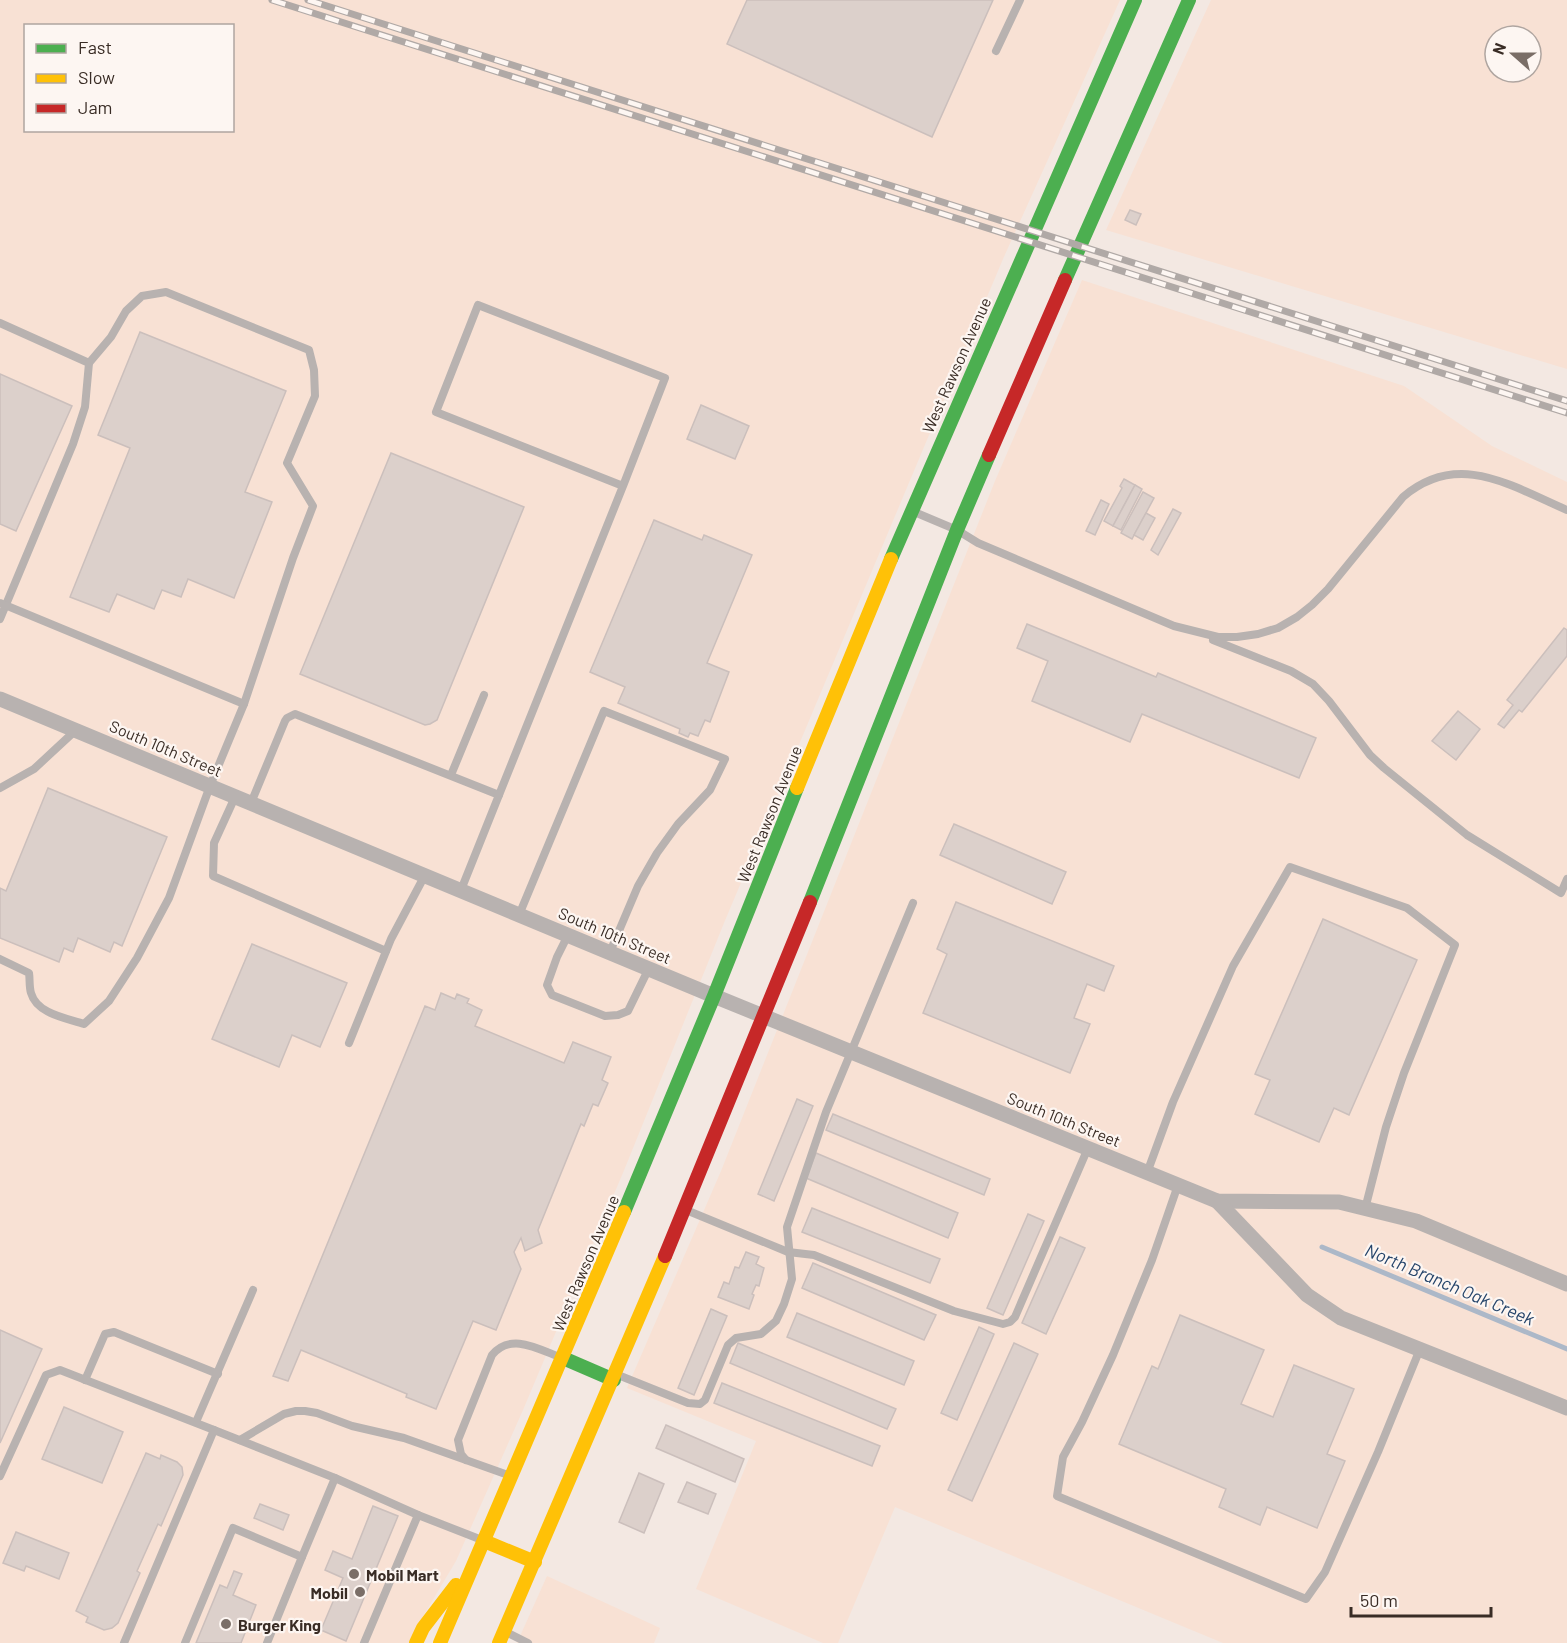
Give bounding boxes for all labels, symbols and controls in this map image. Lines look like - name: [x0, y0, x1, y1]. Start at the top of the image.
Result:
- legend: [24, 24, 234, 132]
- north arrow: [1483, 24, 1543, 84]
- text: Fast: [78, 36, 112, 58]
- text: N: [1488, 40, 1509, 57]
- text: Slow: [78, 66, 115, 88]
- text: Jam: [78, 96, 112, 118]
- street label: West Rawson Avenue: [918, 294, 994, 436]
- street label: South 10th Street: [107, 716, 225, 780]
- street label: West Rawson Avenue: [733, 743, 805, 885]
- street label: South 10th Street: [556, 903, 674, 967]
- street label: South 10th Street: [1005, 1088, 1123, 1150]
- street label: West Rawson Avenue: [548, 1192, 622, 1334]
- water label: North Branch Oak Creek: [1362, 1238, 1538, 1330]
- place label: Mobil Mart: [366, 1565, 439, 1584]
- marker: Mobil Mart: [347, 1567, 361, 1581]
- scale bar: [1351, 1580, 1490, 1618]
- place label: Mobil: [311, 1583, 348, 1602]
- marker: Mobil: [353, 1585, 367, 1599]
- text: 50 m: [1360, 1589, 1398, 1611]
- place label: Burger King: [238, 1615, 321, 1634]
- marker: Burger King: [219, 1617, 233, 1631]

